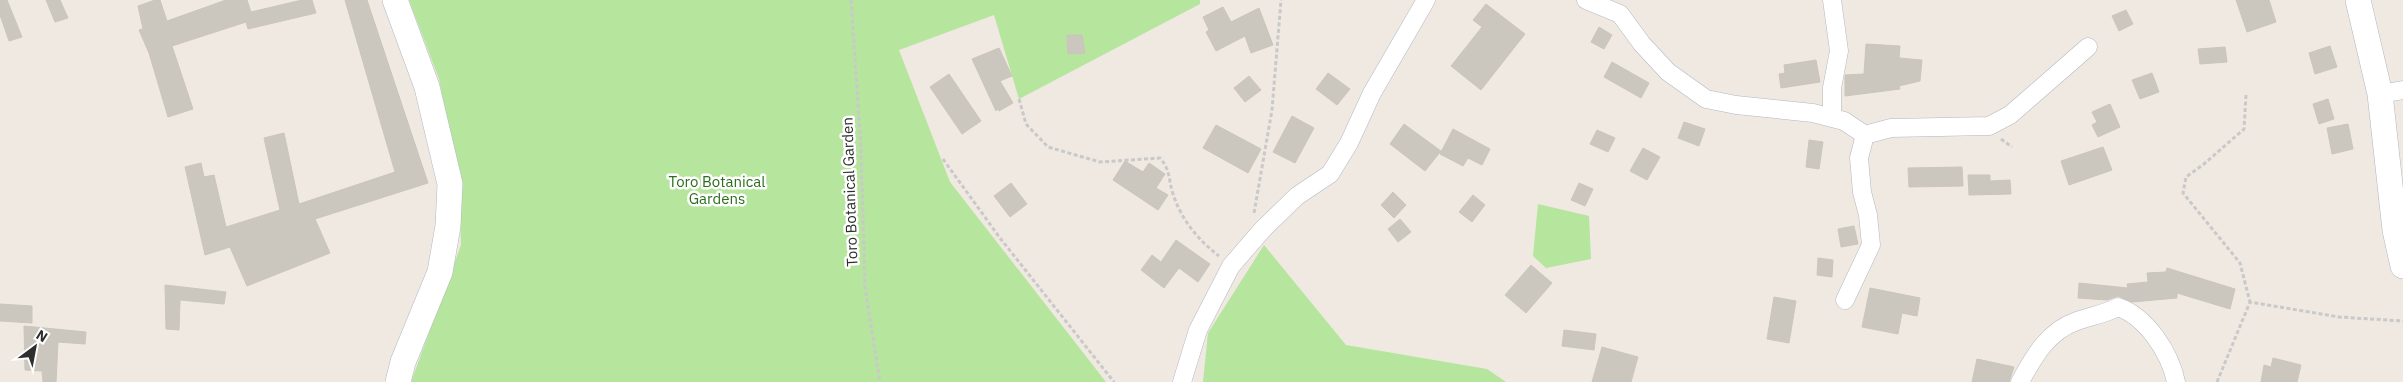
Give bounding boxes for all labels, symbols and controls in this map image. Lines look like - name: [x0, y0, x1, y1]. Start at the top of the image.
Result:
- street label: Toro Botanical Garden: [837, 117, 862, 267]
- park label: Toro Botanical Gardens: [669, 172, 765, 208]
- north arrow: [10, 322, 60, 372]
- text: N: [33, 326, 51, 346]

